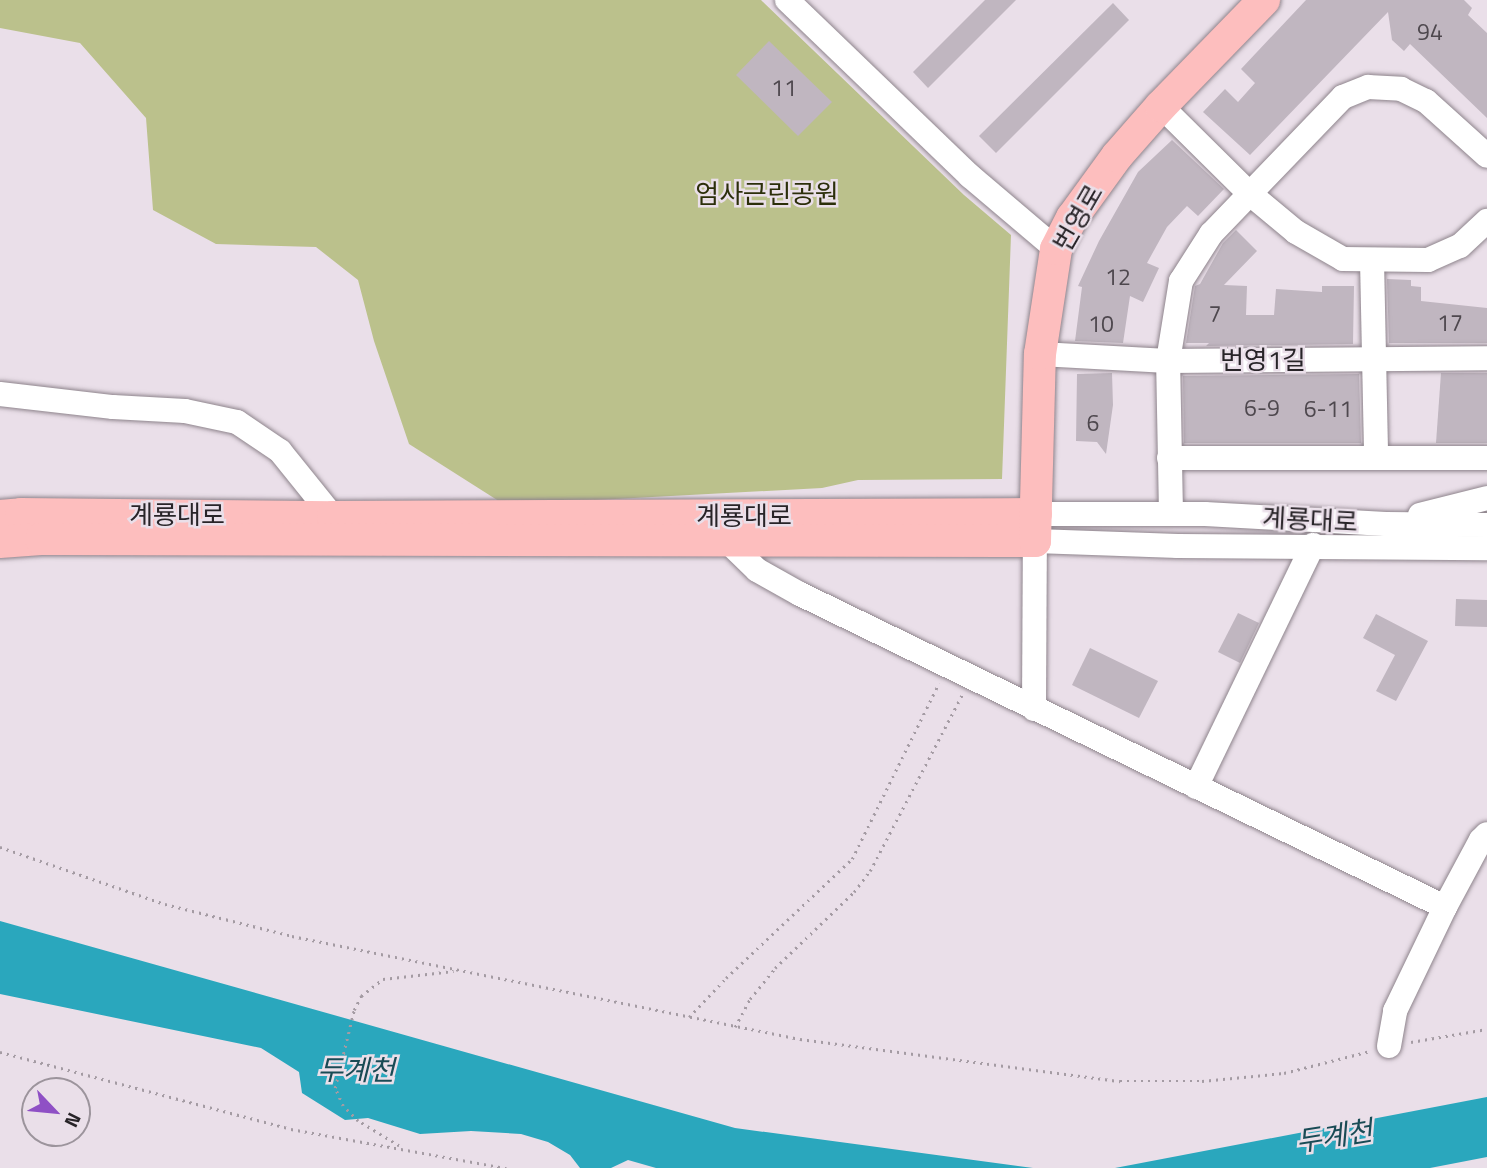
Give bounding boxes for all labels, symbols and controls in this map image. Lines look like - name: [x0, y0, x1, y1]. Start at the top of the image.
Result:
- house number: 94: [1417, 18, 1443, 46]
- house number: 11: [771, 74, 797, 102]
- park label: 엄사근린공원: [695, 178, 839, 210]
- street label: 번영로: [1047, 179, 1109, 257]
- house number: 12: [1105, 263, 1131, 291]
- house number: 7: [1209, 300, 1221, 328]
- house number: 17: [1437, 309, 1463, 337]
- house number: 10: [1088, 310, 1114, 338]
- street label: 번영1길: [1220, 344, 1306, 376]
- house number: 6-9: [1244, 394, 1280, 422]
- house number: 6-11: [1304, 395, 1352, 423]
- house number: 6: [1087, 409, 1099, 437]
- street label: 계룡대로: [129, 499, 225, 531]
- street label: 계룡대로: [696, 500, 792, 532]
- street label: 계룡대로: [1261, 502, 1359, 538]
- water label: 두계천: [317, 1053, 395, 1087]
- north arrow: [21, 1077, 91, 1147]
- text: N: [58, 1108, 89, 1133]
- water label: 두계천: [1293, 1113, 1375, 1159]

